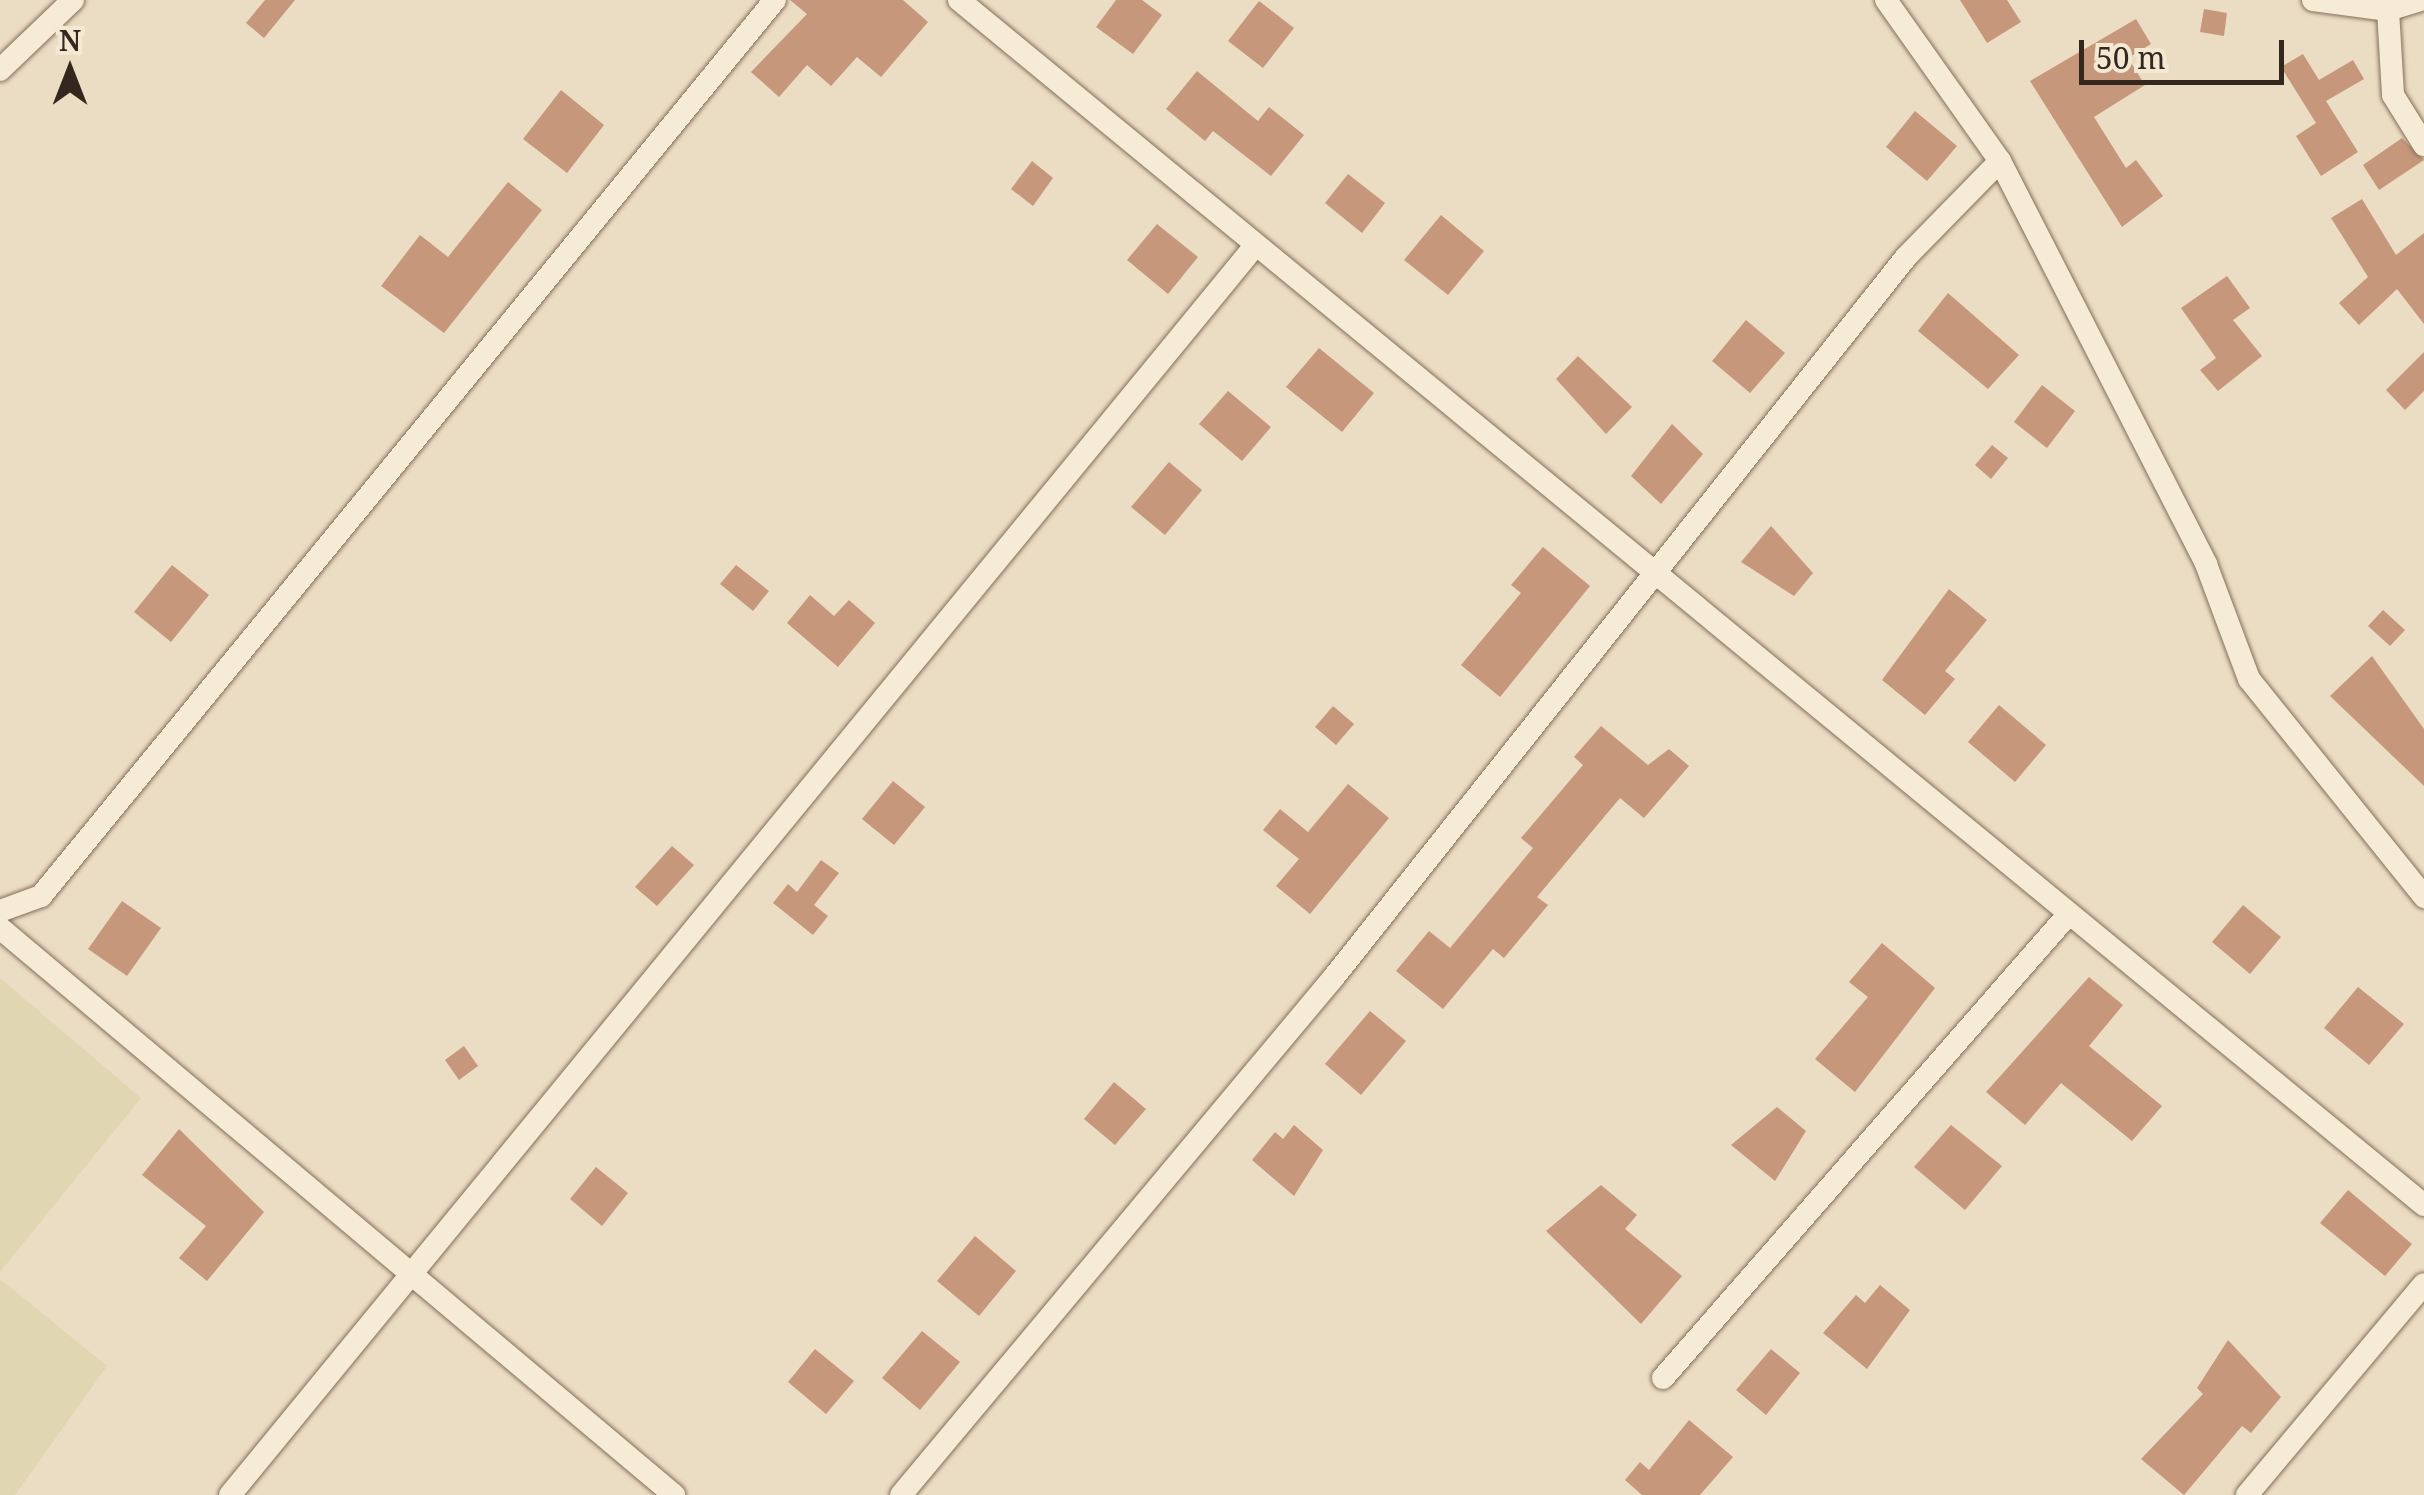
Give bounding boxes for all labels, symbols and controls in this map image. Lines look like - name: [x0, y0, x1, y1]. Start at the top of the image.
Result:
- north arrow: [20, 20, 120, 120]
- scale bar: [2084, 20, 2289, 82]
- text: N: [59, 21, 81, 59]
- text: 50 m: [2096, 37, 2166, 78]

